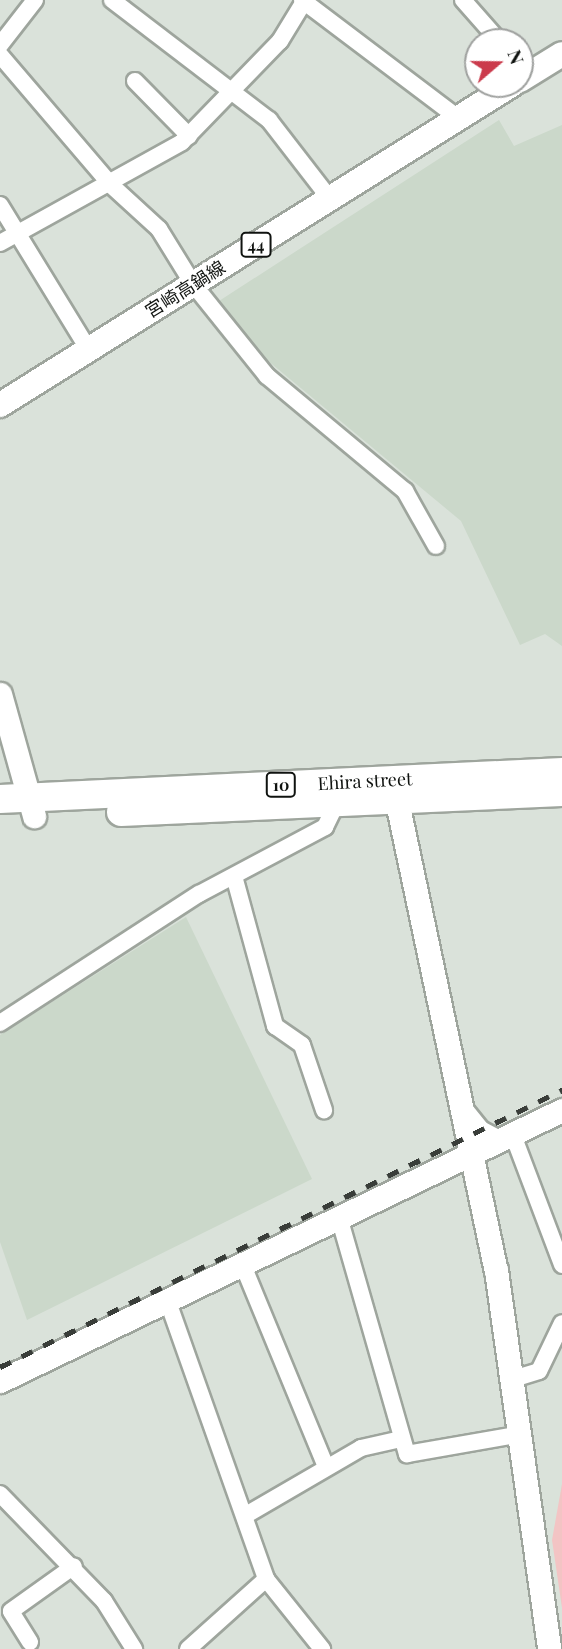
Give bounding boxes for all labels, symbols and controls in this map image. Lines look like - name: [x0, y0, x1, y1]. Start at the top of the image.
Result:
- north arrow: [464, 28, 534, 98]
- text: N: [502, 46, 531, 67]
- road number: 44: [240, 232, 272, 258]
- street label: 宮崎高鍋線: [141, 256, 229, 322]
- street label: Ehira street: [317, 768, 413, 794]
- road number: 10: [265, 772, 297, 798]

